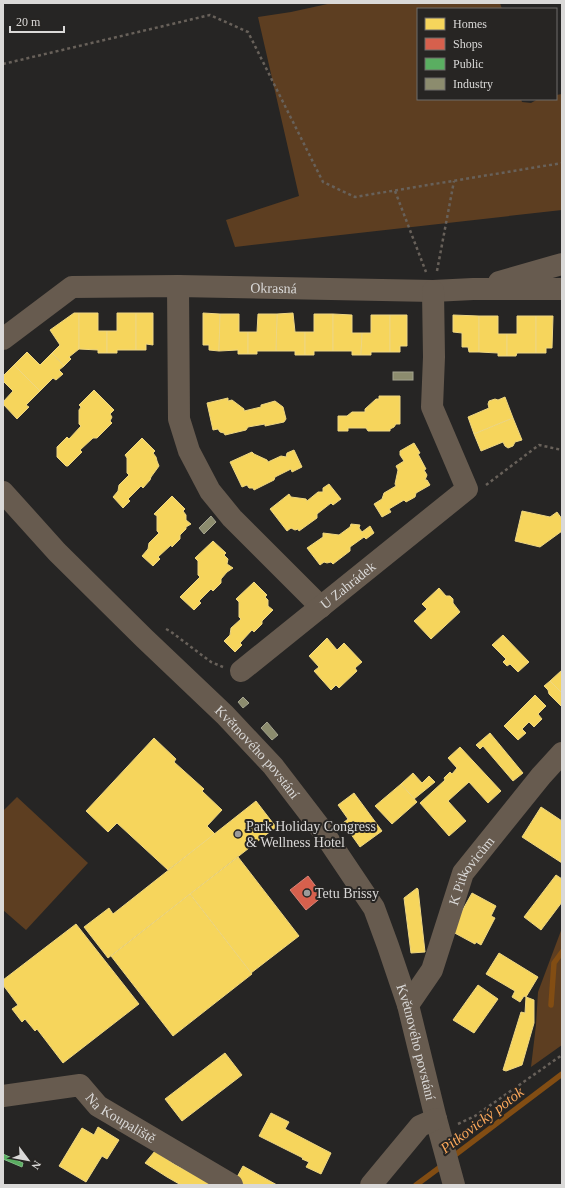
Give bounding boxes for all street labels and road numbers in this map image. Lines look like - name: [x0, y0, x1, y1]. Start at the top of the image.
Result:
- street label: Okrasná: [250, 280, 298, 296]
- street label: U Zahrádek: [317, 559, 379, 612]
- street label: Květnového povstání: [212, 703, 302, 802]
- street label: K Pitkovicům: [446, 834, 497, 907]
- street label: Květnového povstání: [393, 982, 438, 1102]
- street label: Na Koupaliště: [82, 1090, 158, 1146]

